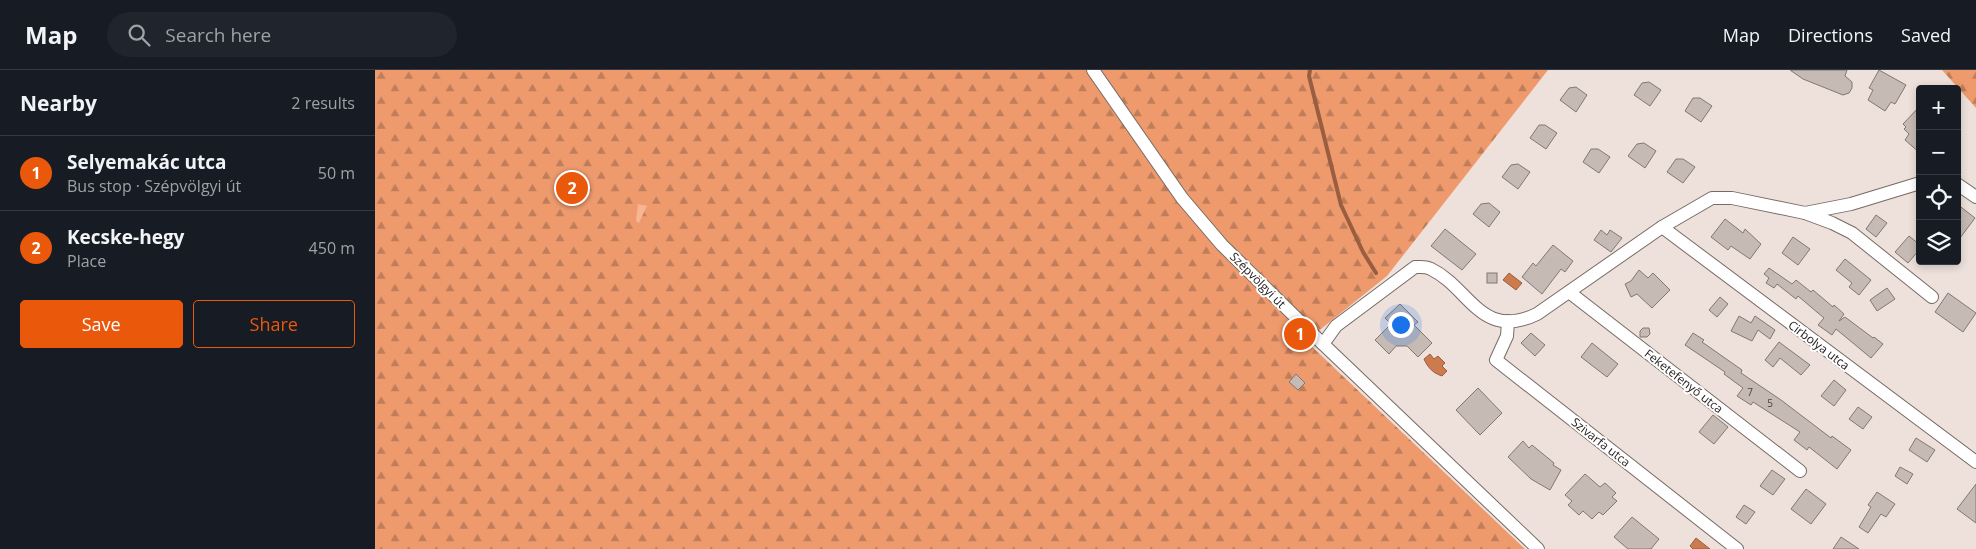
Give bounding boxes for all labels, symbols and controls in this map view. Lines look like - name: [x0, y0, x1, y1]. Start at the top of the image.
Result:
- search box: [107, 12, 457, 57]
- text: Map: [25, 18, 77, 51]
- icon: search: [125, 21, 153, 49]
- text: Search here: [165, 22, 271, 48]
- text: Map: [1723, 23, 1760, 47]
- text: Directions: [1788, 23, 1873, 47]
- text: Saved: [1901, 23, 1951, 47]
- map controls: [1916, 85, 1961, 265]
- button: +: [1916, 85, 1961, 130]
- text: Nearby: [20, 89, 97, 117]
- text: 2 results: [291, 92, 355, 114]
- button: −: [1916, 130, 1961, 175]
- text: Selyemakác utca: [67, 149, 227, 175]
- text: 1: [31, 162, 41, 184]
- text: 50 m: [318, 162, 355, 184]
- pin: 2: [556, 169, 588, 207]
- text: Bus stop · Szépvölgyi út: [67, 175, 241, 197]
- button: locate: [1916, 175, 1961, 220]
- button: layers: [1916, 220, 1961, 265]
- text: Kecske-hegy: [67, 224, 184, 250]
- text: 2: [31, 237, 41, 259]
- text: 450 m: [309, 237, 355, 259]
- street label: Szépvölgyi út: [1226, 248, 1290, 312]
- text: Place: [67, 250, 106, 272]
- button: Save: [20, 300, 183, 348]
- button: Share: [193, 300, 355, 348]
- your location: [1388, 312, 1414, 338]
- pin: 1: [1284, 315, 1316, 353]
- street label: Cirbolya utca: [1785, 316, 1853, 374]
- street label: Feketefenyő utca: [1641, 345, 1727, 417]
- house number: 7: [1747, 385, 1753, 399]
- house number: 5: [1767, 396, 1773, 410]
- street label: Szivarfa utca: [1568, 414, 1634, 470]

